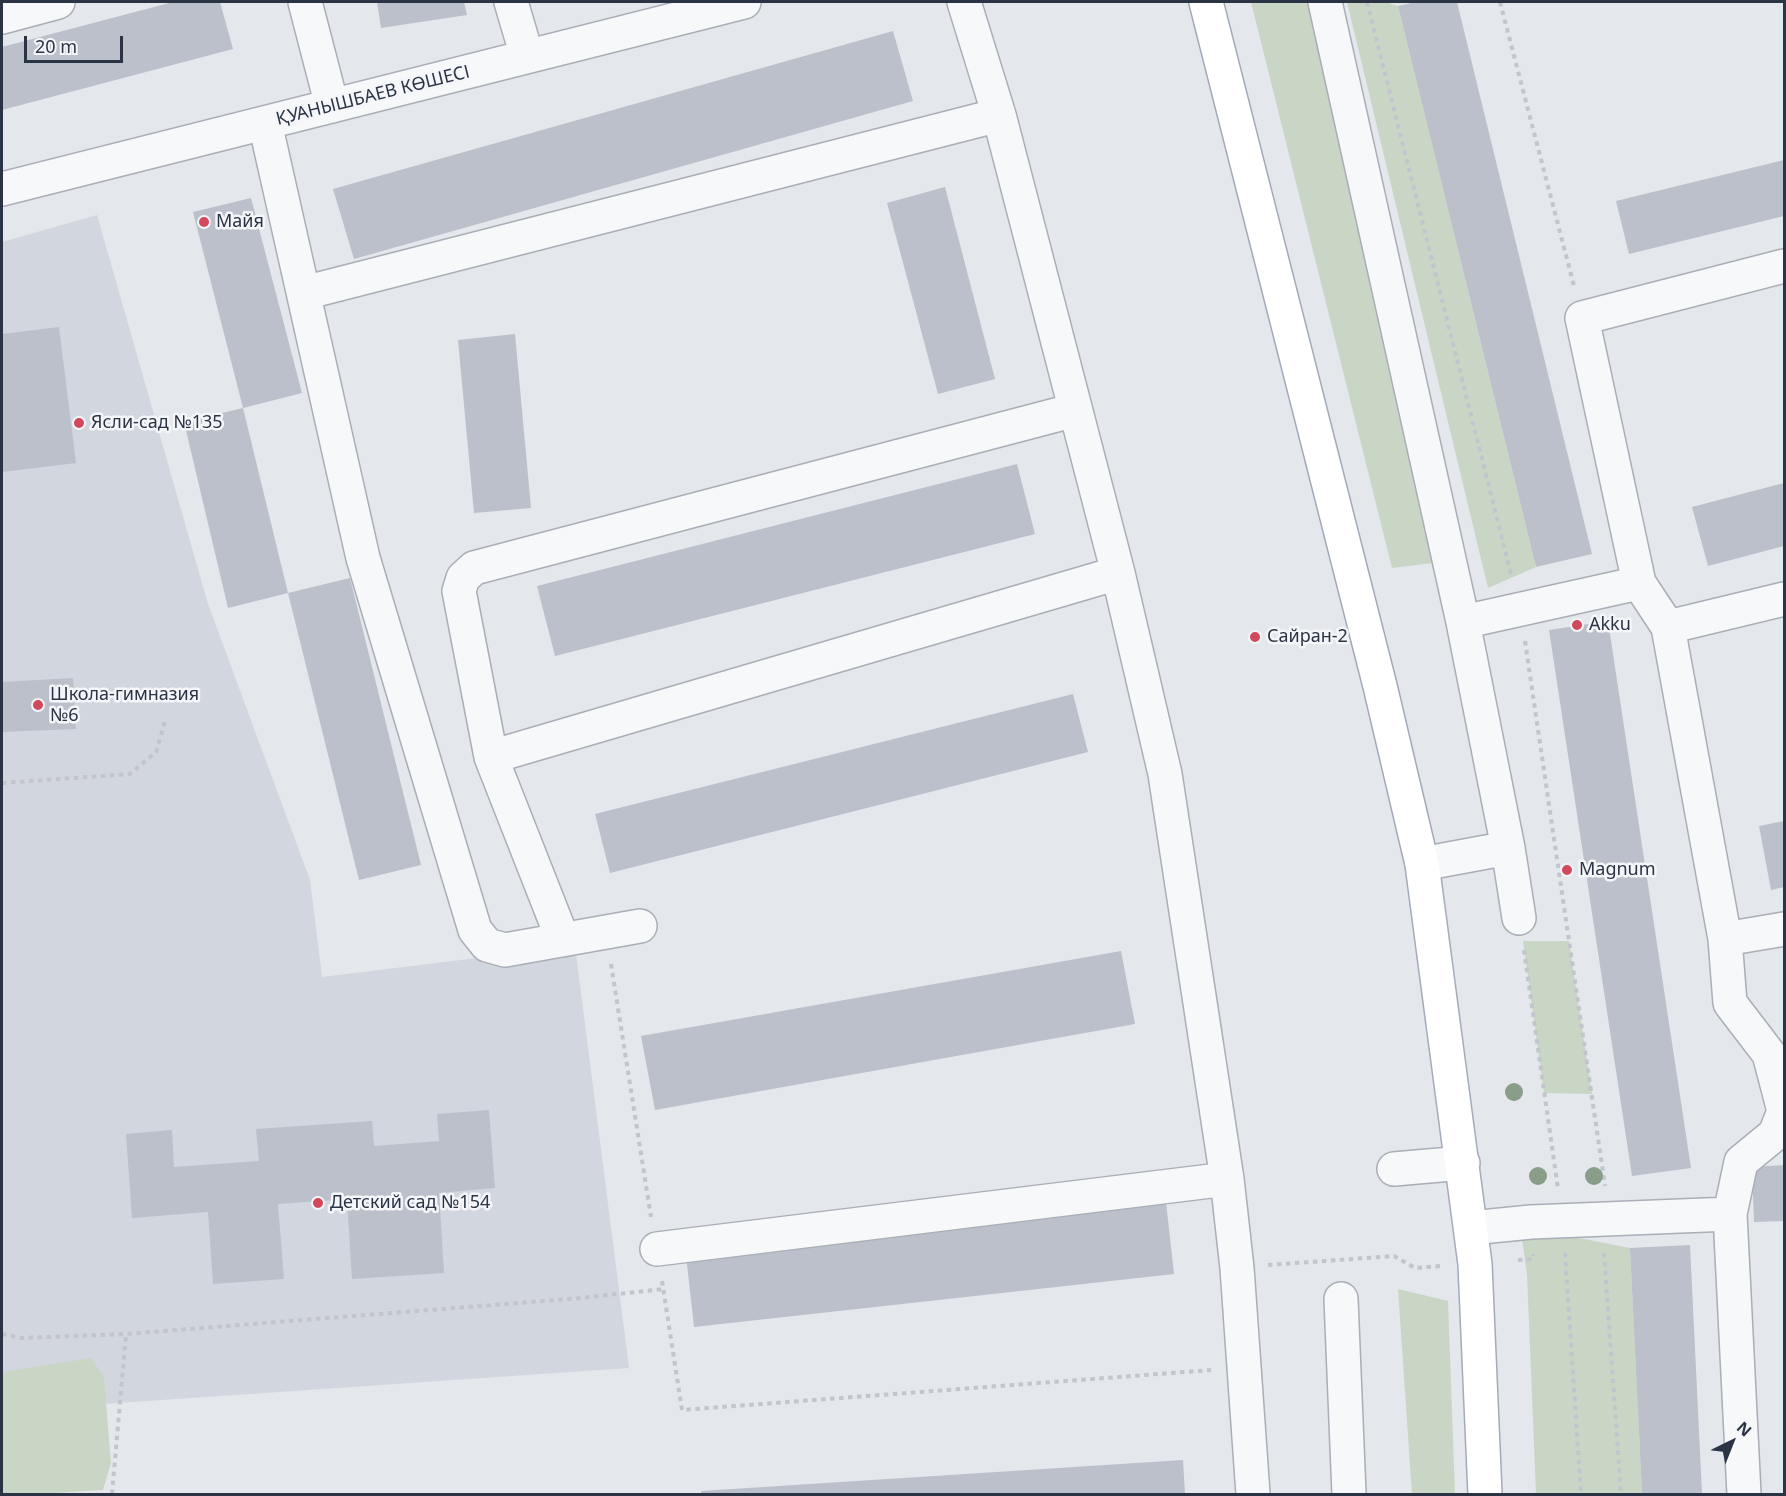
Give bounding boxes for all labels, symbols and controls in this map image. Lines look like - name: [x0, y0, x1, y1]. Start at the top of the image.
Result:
- scale bar: [27, 24, 126, 62]
- text: 20 m: [35, 34, 77, 58]
- street label: ҚУАНЫШБАЕВ КӨШЕСІ: [274, 61, 472, 131]
- place label: Майя: [216, 211, 264, 233]
- marker: Майя: [197, 215, 211, 229]
- place label: Ясли-сад №135: [91, 412, 223, 434]
- marker: Ясли-сад №135: [72, 416, 86, 430]
- place label: Akku: [1589, 614, 1631, 636]
- marker: Akku: [1570, 618, 1584, 632]
- place label: Сайран-2: [1267, 626, 1348, 648]
- marker: Сайран-2: [1248, 630, 1262, 644]
- place label: Школа-гимназия №6: [50, 684, 199, 726]
- marker: Школа-гимназия №6: [31, 698, 45, 712]
- place label: Magnum: [1579, 859, 1656, 881]
- marker: Magnum: [1560, 863, 1574, 877]
- place label: Детский сад №154: [330, 1192, 490, 1214]
- marker: Детский сад №154: [311, 1196, 325, 1210]
- north arrow: [1702, 1412, 1762, 1472]
- text: N: [1732, 1416, 1757, 1441]

